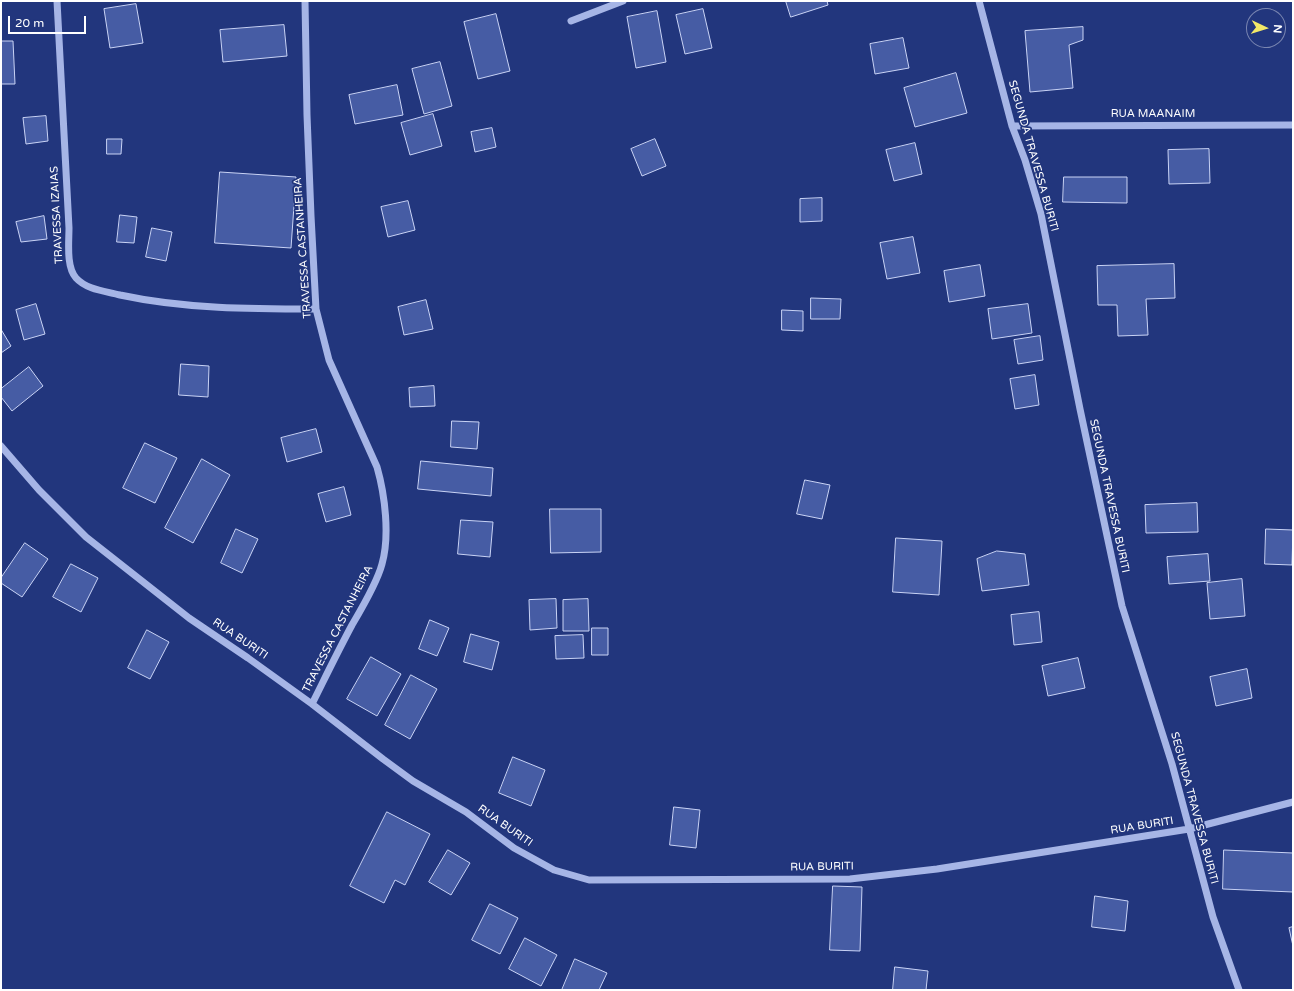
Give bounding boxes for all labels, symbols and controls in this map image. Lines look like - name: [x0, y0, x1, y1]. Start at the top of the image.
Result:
- scale bar: [10, 8, 88, 34]
- north arrow: [1246, 8, 1286, 48]
- text: 20 m: [15, 16, 44, 30]
- text: N: [1271, 24, 1284, 34]
- street label: SEGUNDA TRAVESSA BURITI: [1005, 79, 1061, 233]
- street label: RUA MAANAIM: [1111, 107, 1195, 121]
- street label: TRAVESSA IZAIAS: [48, 166, 66, 264]
- street label: TRAVESSA CASTANHEIRA: [291, 177, 315, 319]
- street label: SEGUNDA TRAVESSA BURITI: [1086, 418, 1132, 574]
- street label: TRAVESSA CASTANHEIRA: [300, 563, 376, 695]
- street label: RUA BURITI: [210, 616, 270, 662]
- street label: SEGUNDA TRAVESSA BURITI: [1167, 731, 1221, 885]
- street label: RUA BURITI: [475, 802, 535, 850]
- street label: RUA BURITI: [1109, 814, 1175, 838]
- street label: RUA BURITI: [790, 860, 854, 874]

